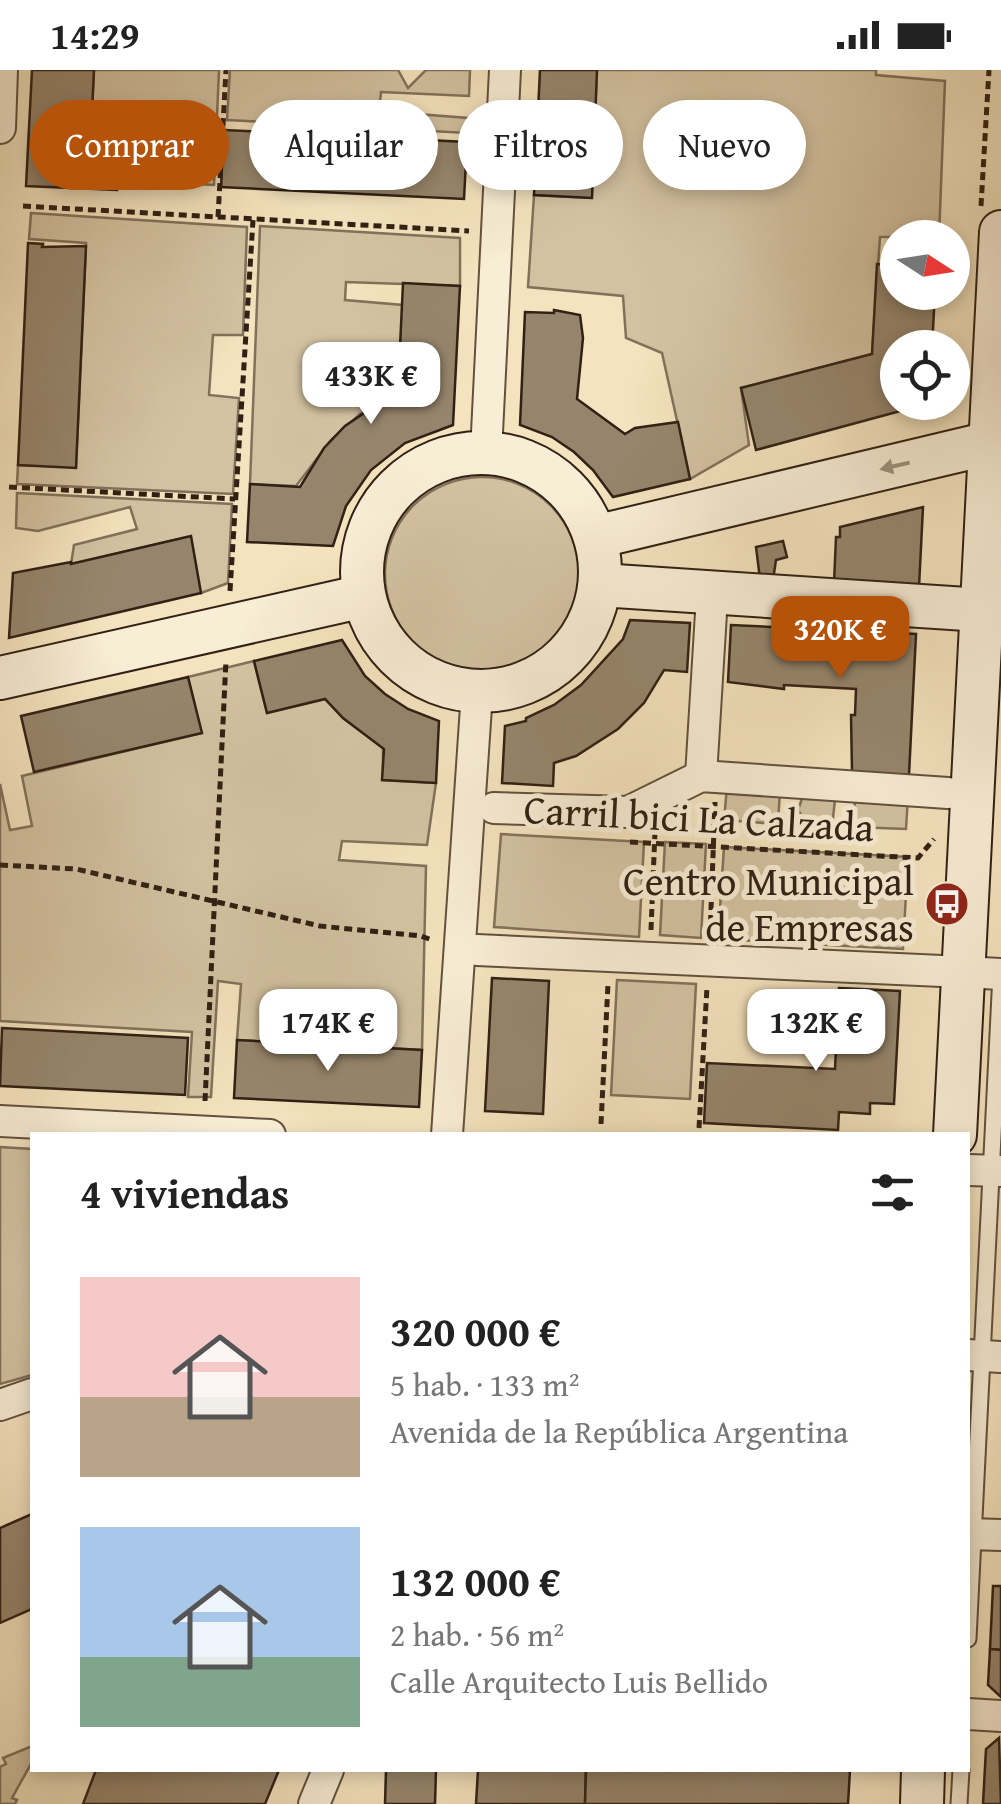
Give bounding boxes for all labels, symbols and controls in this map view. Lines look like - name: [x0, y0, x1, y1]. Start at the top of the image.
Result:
- text: 14:29: [50, 7, 140, 63]
- chip: Comprar: [30, 100, 229, 190]
- chip: Alquilar: [249, 100, 438, 190]
- chip: Filtros: [458, 100, 623, 190]
- chip: Nuevo: [643, 100, 806, 190]
- north arrow: [880, 220, 970, 310]
- map controls: [880, 220, 970, 420]
- button: locate: [880, 330, 970, 420]
- pin: 433K €: [290, 342, 452, 427]
- text: 433K €: [324, 351, 418, 398]
- one-way arrow: [879, 458, 910, 474]
- pin: 320K €: [759, 596, 921, 681]
- text: 320K €: [793, 605, 887, 652]
- street label: Carril bici La Calzada: [523, 779, 876, 856]
- place label: Centro Municipal de Empresas: [623, 851, 914, 956]
- bus stop icon: Centro Municipal de Empresas: [924, 881, 970, 927]
- pin: 174K €: [247, 989, 409, 1074]
- pin: 132K €: [735, 989, 897, 1074]
- text: 174K €: [281, 998, 375, 1045]
- text: 132K €: [769, 998, 863, 1045]
- text: 4 viviendas: [80, 1162, 289, 1223]
- icon: filters: [865, 1165, 920, 1220]
- text: 320 000 €: [390, 1300, 561, 1361]
- icon: home: [160, 1317, 280, 1437]
- text: 5 hab. · 133 m²: [390, 1361, 579, 1408]
- text: Avenida de la República Argentina: [390, 1408, 848, 1455]
- text: 132 000 €: [390, 1550, 561, 1611]
- icon: home: [160, 1567, 280, 1687]
- text: 2 hab. · 56 m²: [390, 1611, 564, 1658]
- text: Calle Arquitecto Luis Bellido: [390, 1658, 768, 1705]

